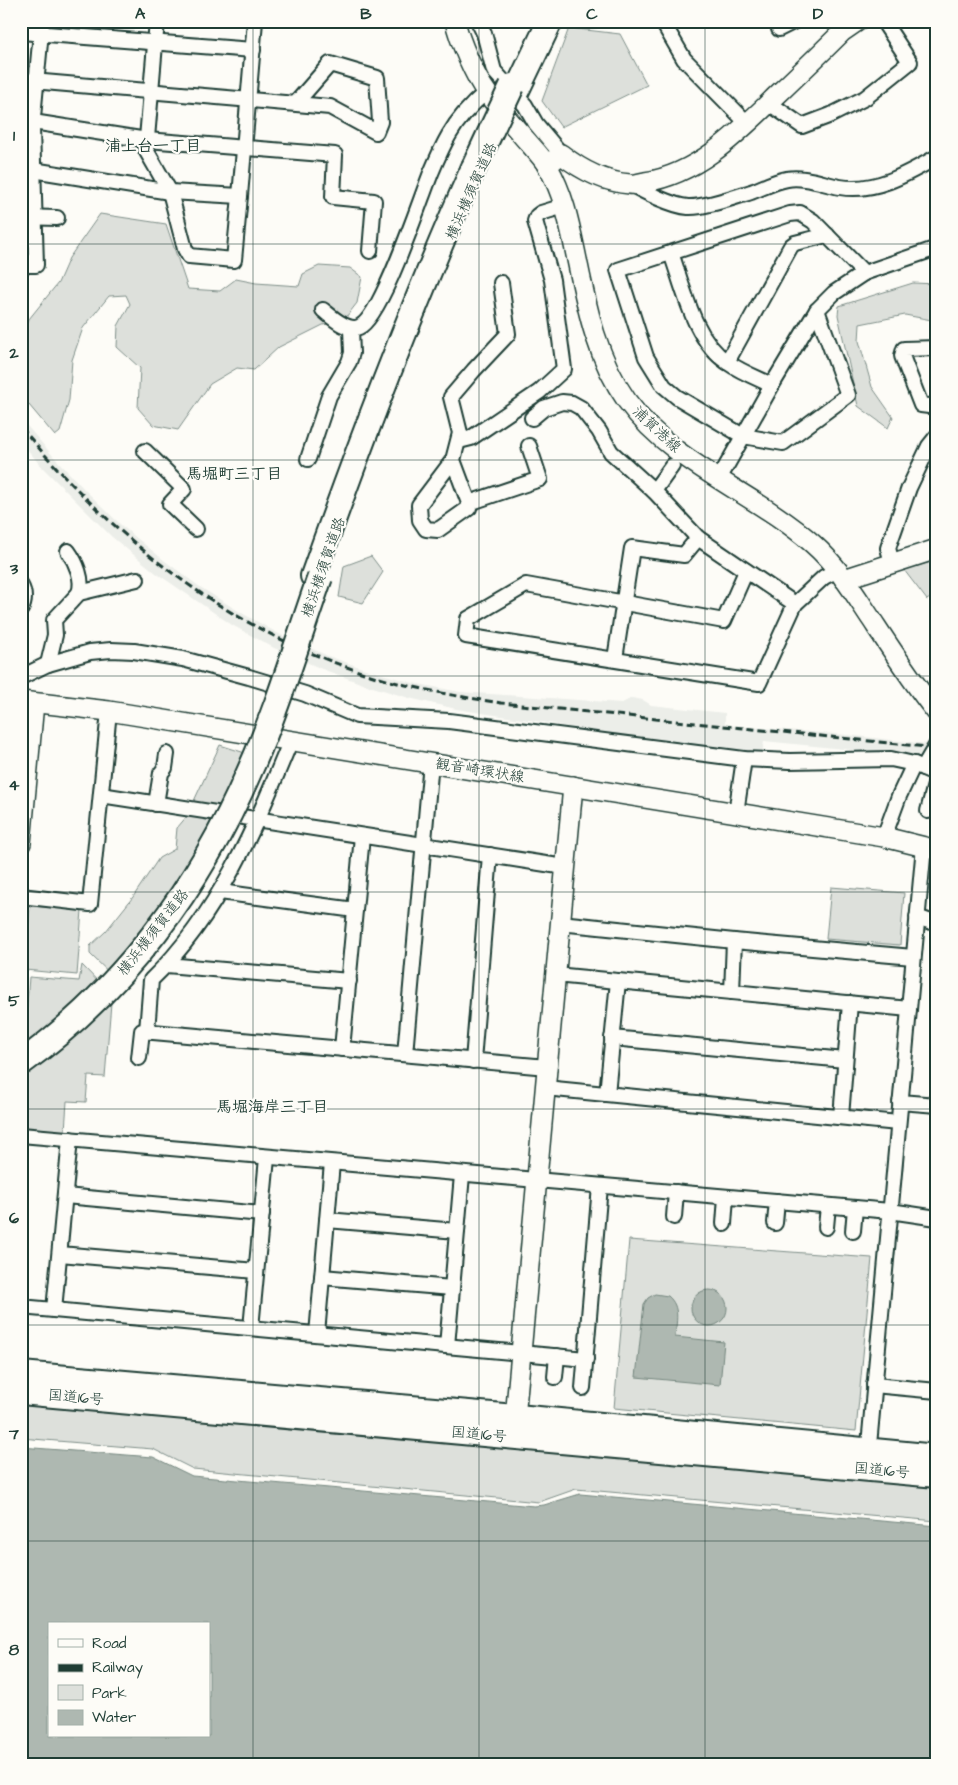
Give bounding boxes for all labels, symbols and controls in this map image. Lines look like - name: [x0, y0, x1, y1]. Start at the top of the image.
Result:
- text: A: [135, 3, 146, 25]
- text: B: [360, 3, 372, 25]
- text: C: [586, 3, 598, 25]
- text: D: [813, 3, 824, 25]
- text: 1: [13, 125, 16, 147]
- district label: 浦上台一丁目: [105, 135, 201, 157]
- street label: 横浜横須賀道路: [441, 139, 502, 243]
- text: 2: [8, 342, 19, 364]
- street label: 浦賀港線: [628, 401, 686, 458]
- district label: 馬堀町三丁目: [186, 463, 282, 485]
- street label: 横浜横須賀道路: [296, 514, 350, 620]
- text: 3: [9, 558, 19, 580]
- street label: 観音崎環状線: [434, 753, 526, 788]
- text: 4: [9, 774, 20, 796]
- street label: 横浜横須賀道路: [113, 884, 194, 980]
- text: 5: [8, 990, 20, 1012]
- district label: 馬堀海岸三丁目: [216, 1096, 328, 1118]
- text: 6: [9, 1207, 19, 1229]
- street label: 国道16号: [47, 1385, 105, 1410]
- street label: 国道16号: [450, 1422, 508, 1447]
- text: 7: [8, 1423, 19, 1445]
- street label: 国道16号: [853, 1458, 911, 1483]
- legend: [48, 1622, 210, 1738]
- text: Road: [92, 1633, 127, 1654]
- text: 8: [9, 1639, 20, 1661]
- text: Railway: [92, 1657, 143, 1679]
- text: Park: [92, 1683, 127, 1704]
- text: Water: [92, 1707, 136, 1728]

